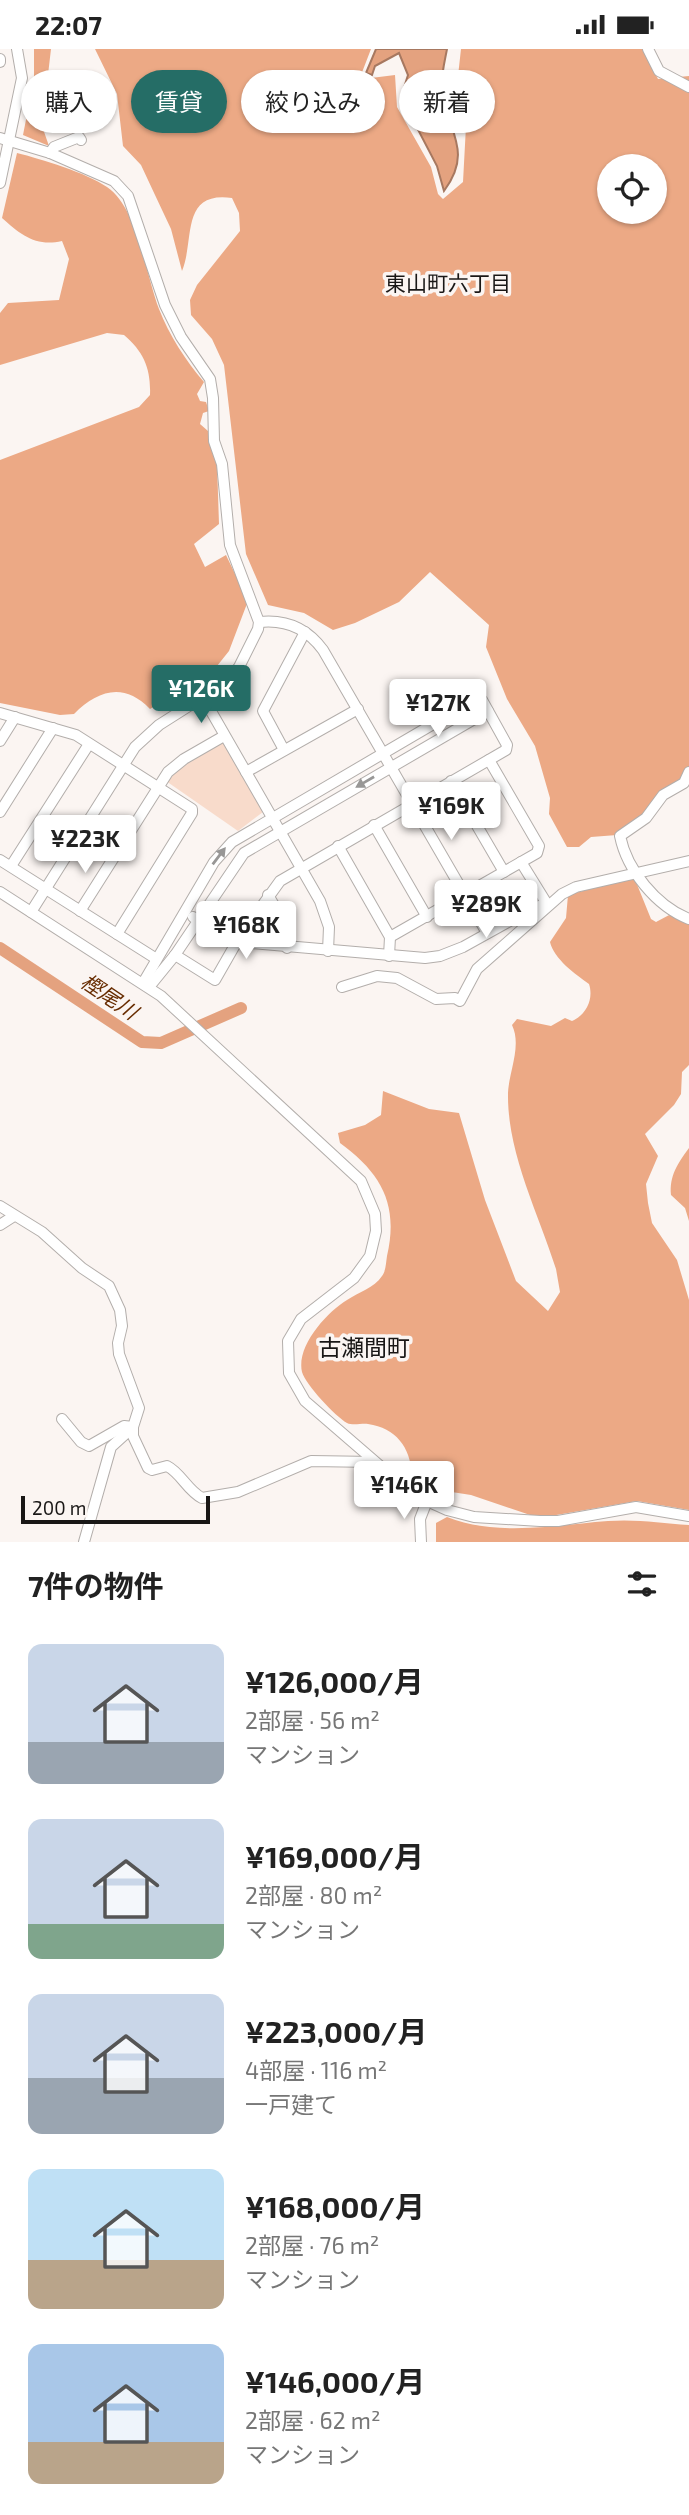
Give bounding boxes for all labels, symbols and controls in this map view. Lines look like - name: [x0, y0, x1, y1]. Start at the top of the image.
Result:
- text: 22:07: [35, 9, 102, 40]
- chip: 購入: [21, 70, 117, 133]
- chip: 賃貸: [131, 70, 227, 133]
- chip: 絞り込み: [241, 70, 385, 133]
- chip: 新着: [399, 70, 495, 133]
- map controls: [597, 154, 667, 224]
- button: locate: [597, 154, 667, 224]
- district label: 東山町六丁目: [385, 270, 511, 295]
- pin: ¥126K: [152, 665, 250, 725]
- text: ¥126K: [168, 674, 234, 702]
- pin: ¥127K: [389, 679, 487, 739]
- text: ¥127K: [405, 688, 471, 716]
- one-way arrow: [356, 776, 375, 788]
- pin: ¥169K: [402, 783, 500, 842]
- text: ¥169K: [418, 791, 484, 819]
- pin: ¥223K: [36, 815, 134, 875]
- text: ¥223K: [50, 824, 120, 852]
- one-way arrow: [212, 847, 226, 865]
- pin: ¥289K: [437, 881, 535, 940]
- text: ¥289K: [450, 889, 522, 917]
- pin: ¥168K: [197, 901, 295, 961]
- text: ¥168K: [212, 910, 280, 938]
- water label: 樫尾川: [77, 968, 145, 1025]
- district label: 古瀬間町: [318, 1333, 410, 1361]
- pin: ¥146K: [355, 1461, 453, 1521]
- text: ¥146K: [370, 1470, 438, 1498]
- scale bar: [21, 1493, 210, 1525]
- text: 200 m: [32, 1496, 86, 1519]
- icon: filters: [623, 1565, 661, 1603]
- text: 7件の物件: [28, 1567, 164, 1603]
- text: ¥126,000/月: [245, 1663, 424, 1699]
- icon: home: [84, 1672, 168, 1756]
- text: 2部屋 · 56 m²: [245, 1706, 380, 1734]
- text: マンション: [245, 1740, 360, 1768]
- text: ¥169,000/月: [245, 1838, 424, 1874]
- icon: home: [84, 1847, 168, 1931]
- text: 2部屋 · 80 m²: [245, 1881, 382, 1909]
- text: マンション: [245, 1915, 360, 1943]
- text: ¥223,000/月: [245, 2013, 427, 2049]
- icon: home: [84, 2022, 168, 2106]
- text: 4部屋 · 116 m²: [245, 2056, 387, 2084]
- text: 一戸建て: [245, 2090, 337, 2118]
- text: ¥168,000/月: [245, 2188, 425, 2224]
- icon: home: [84, 2197, 168, 2281]
- text: 2部屋 · 76 m²: [245, 2231, 379, 2259]
- text: マンション: [245, 2265, 360, 2293]
- text: ¥146,000/月: [245, 2363, 425, 2399]
- icon: home: [84, 2372, 168, 2456]
- text: 2部屋 · 62 m²: [245, 2406, 381, 2434]
- text: マンション: [245, 2440, 360, 2468]

